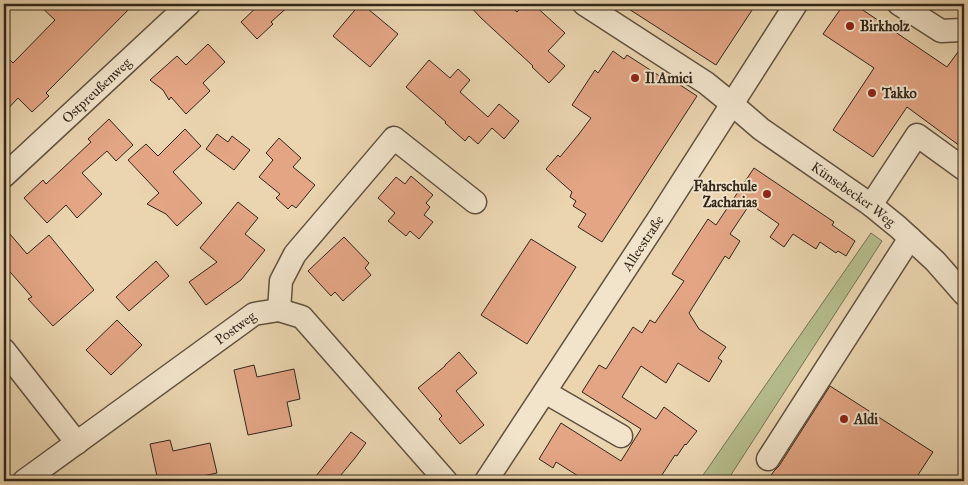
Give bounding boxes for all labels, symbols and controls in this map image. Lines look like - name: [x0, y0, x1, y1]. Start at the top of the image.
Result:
- place label: Birkholz: [860, 18, 910, 35]
- marker: Birkholz: [844, 20, 856, 32]
- street label: Ostpreußenweg: [58, 54, 135, 126]
- place label: Il Amici: [645, 70, 693, 87]
- marker: Il Amici: [629, 72, 641, 84]
- place label: Takko: [881, 85, 917, 102]
- marker: Takko: [866, 87, 878, 99]
- street label: Künsebecker Weg: [808, 158, 899, 230]
- place label: Fahrschule Zacharias: [693, 178, 757, 211]
- marker: Fahrschule Zacharias: [761, 188, 773, 200]
- street label: Alleestraße: [618, 212, 667, 275]
- street label: Postweg: [211, 307, 259, 348]
- place label: Aldi: [853, 411, 878, 428]
- marker: Aldi: [838, 413, 850, 425]

